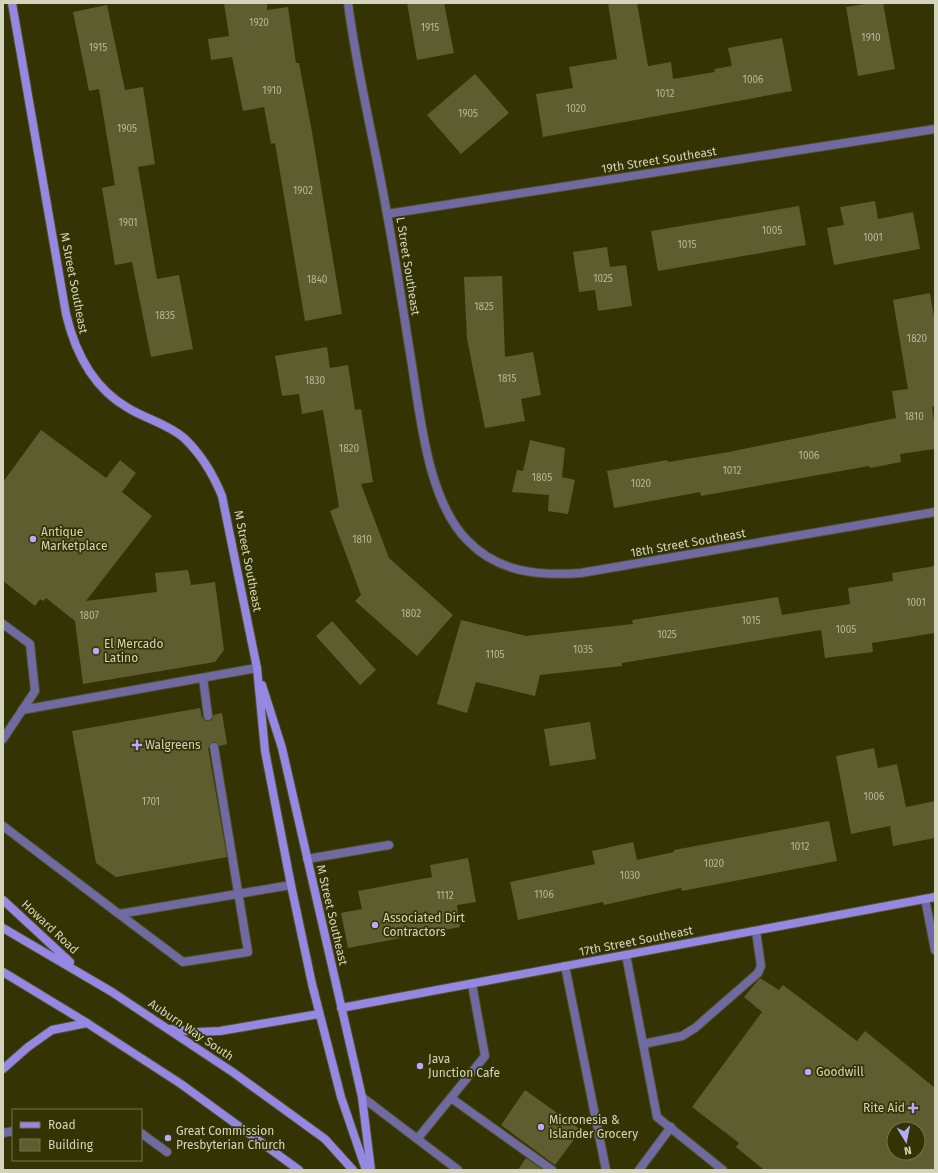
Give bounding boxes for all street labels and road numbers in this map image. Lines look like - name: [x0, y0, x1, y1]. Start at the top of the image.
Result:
- street label: 19th Street Southeast: [600, 144, 718, 176]
- street label: L Street Southeast: [393, 216, 423, 317]
- street label: M Street Southeast: [57, 231, 91, 335]
- street label: M Street Southeast: [231, 509, 265, 613]
- street label: 18th Street Southeast: [629, 526, 747, 560]
- street label: M Street Southeast: [314, 863, 351, 967]
- street label: Howard Road: [19, 897, 81, 957]
- street label: 17th Street Southeast: [578, 923, 695, 959]
- street label: Auburn Way South: [146, 996, 236, 1064]

